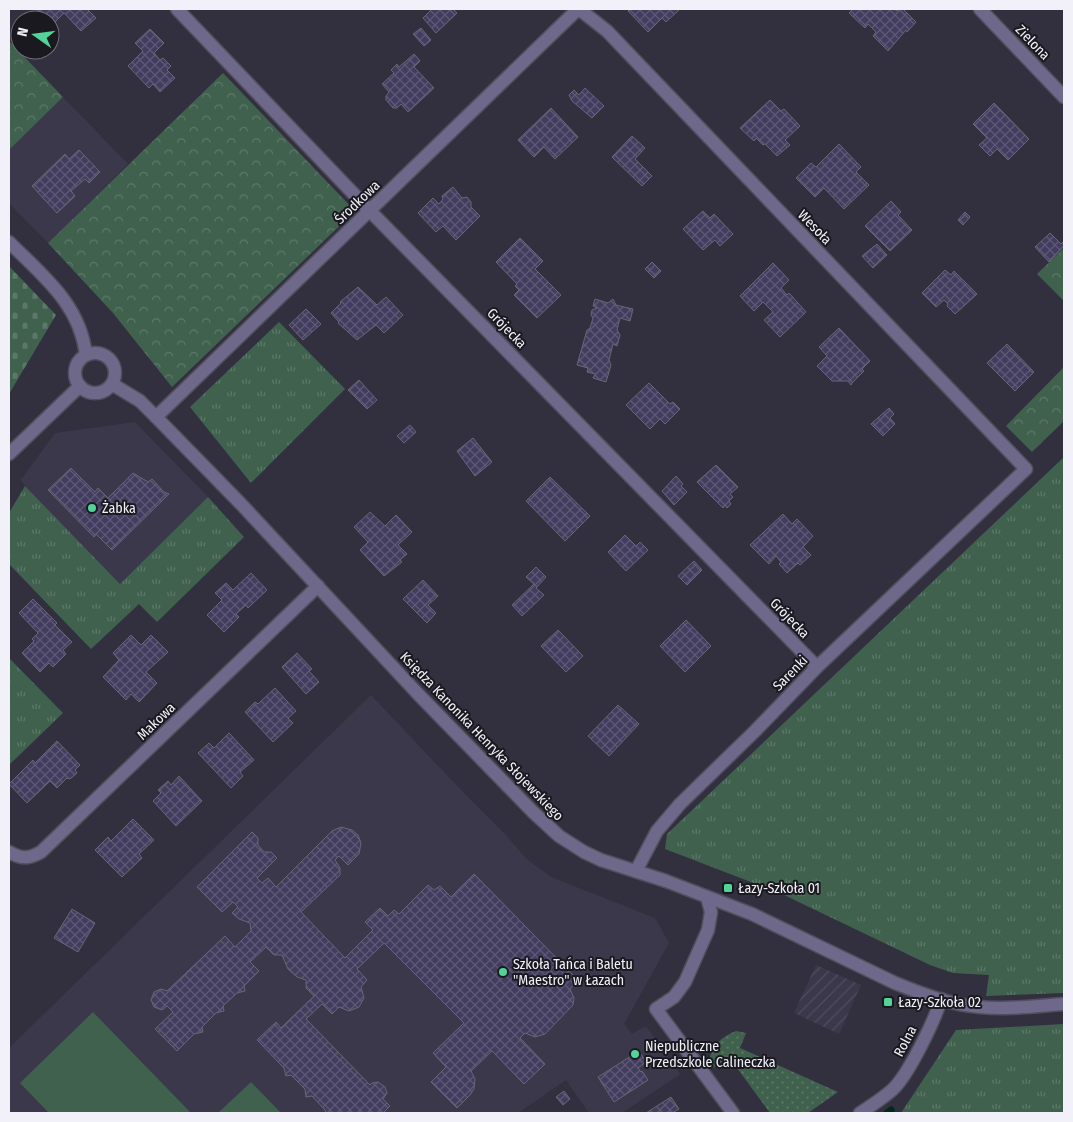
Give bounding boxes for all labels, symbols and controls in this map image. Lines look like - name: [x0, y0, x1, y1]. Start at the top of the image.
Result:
- north arrow: [10, 10, 60, 60]
- street label: Zielona: [1012, 21, 1054, 64]
- text: N: [14, 26, 32, 38]
- street label: Środkowa: [331, 176, 383, 228]
- street label: Wesoła: [794, 207, 835, 248]
- street label: Grójecka: [483, 305, 530, 352]
- place label: Żabka: [102, 500, 136, 517]
- marker: Żabka: [86, 502, 98, 514]
- street label: Grójecka: [766, 595, 813, 642]
- street label: Księdza Kanonika Henryka Słojewskiego: [396, 648, 567, 824]
- street label: Sarenki: [769, 652, 811, 695]
- street label: Makowa: [134, 699, 179, 744]
- place label: Łazy-Szkoła 01: [738, 880, 820, 897]
- marker: Łazy-Szkoła 01: [722, 882, 734, 894]
- place label: Szkoła Tańca i Baletu "Maestro" w Łazach: [513, 956, 633, 989]
- marker: Szkoła Tańca i Baletu "Maestro" w Łazach: [497, 966, 509, 978]
- place label: Łazy-Szkoła 02: [898, 994, 981, 1011]
- marker: Łazy-Szkoła 02: [882, 996, 894, 1008]
- street label: Rolna: [890, 1023, 921, 1060]
- place label: Niepubliczne Przedszkole Calineczka: [645, 1038, 776, 1071]
- marker: Niepubliczne Przedszkole Calineczka: [629, 1048, 641, 1060]

